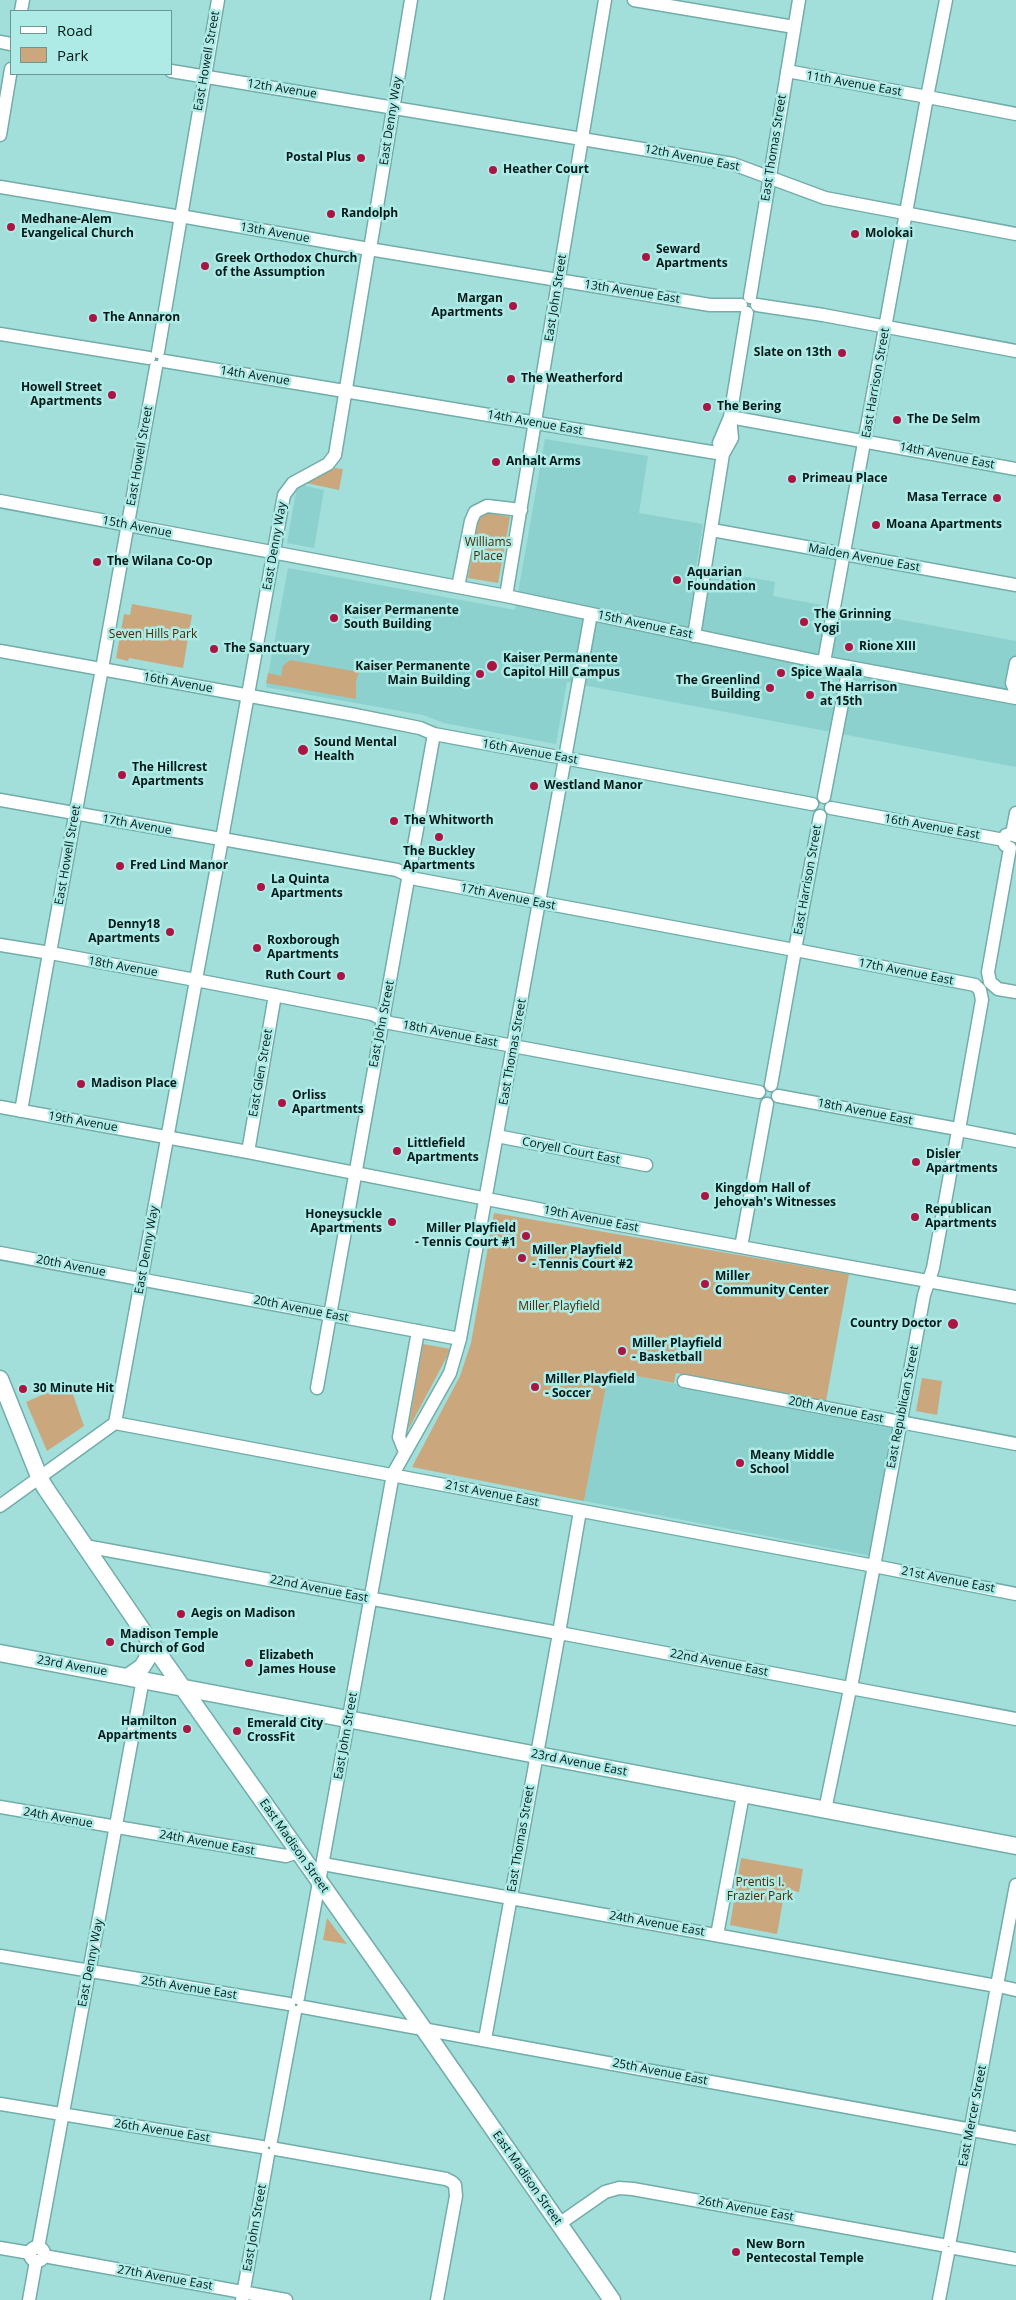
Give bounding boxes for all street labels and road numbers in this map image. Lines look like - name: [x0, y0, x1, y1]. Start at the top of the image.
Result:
- street label: East Howell Street: [191, 10, 223, 112]
- street label: 11th Avenue East: [805, 69, 903, 99]
- street label: 12th Avenue: [246, 76, 318, 102]
- street label: East Denny Way: [377, 76, 405, 166]
- street label: East Thomas Street: [758, 94, 790, 202]
- street label: 12th Avenue East: [643, 142, 741, 174]
- street label: 13th Avenue: [239, 220, 311, 246]
- street label: East John Street: [542, 253, 570, 343]
- street label: 13th Avenue East: [583, 277, 681, 307]
- street label: East Harrison Street: [859, 327, 893, 439]
- street label: 14th Avenue: [219, 363, 291, 389]
- street label: East Howell Street: [124, 405, 156, 507]
- street label: 14th Avenue East: [486, 408, 584, 438]
- street label: 14th Avenue East: [898, 440, 996, 472]
- street label: East Denny Way: [260, 501, 290, 591]
- street label: 15th Avenue: [101, 513, 173, 541]
- street label: Malden Avenue East: [807, 541, 921, 575]
- street label: 15th Avenue East: [596, 608, 694, 642]
- street label: 16th Avenue: [142, 670, 214, 696]
- street label: 16th Avenue East: [481, 737, 579, 767]
- street label: East Howell Street: [52, 804, 84, 906]
- street label: 17th Avenue: [101, 812, 173, 838]
- street label: 16th Avenue East: [883, 812, 981, 842]
- street label: East Harrison Street: [791, 824, 825, 936]
- street label: 17th Avenue East: [459, 881, 557, 913]
- street label: 18th Avenue: [87, 954, 159, 980]
- street label: 17th Avenue East: [857, 956, 955, 988]
- street label: East John Street: [367, 979, 397, 1069]
- street label: East Thomas Street: [497, 998, 529, 1106]
- street label: 18th Avenue East: [401, 1018, 499, 1050]
- street label: East Glen Street: [246, 1028, 276, 1118]
- street label: 18th Avenue East: [816, 1096, 914, 1128]
- street label: 19th Avenue: [47, 1109, 119, 1135]
- street label: Coryell Court East: [521, 1134, 621, 1168]
- street label: 19th Avenue East: [542, 1203, 640, 1235]
- street label: East Denny Way: [132, 1205, 162, 1295]
- street label: 20th Avenue: [35, 1252, 107, 1280]
- street label: 20th Avenue East: [252, 1293, 350, 1325]
- street label: East Republican Street: [884, 1344, 922, 1470]
- street label: 20th Avenue East: [787, 1394, 885, 1426]
- street label: 21st Avenue East: [444, 1478, 540, 1510]
- street label: 21st Avenue East: [900, 1564, 996, 1596]
- street label: 22nd Avenue East: [269, 1572, 369, 1606]
- street label: 22nd Avenue East: [669, 1646, 769, 1680]
- street label: 23rd Avenue: [36, 1653, 108, 1679]
- street label: East John Street: [331, 1691, 361, 1781]
- street label: 23rd Avenue East: [530, 1747, 628, 1779]
- street label: East Thomas Street: [505, 1785, 537, 1893]
- street label: East Madison Street: [256, 1796, 332, 1896]
- street label: 24th Avenue: [22, 1805, 94, 1831]
- street label: 24th Avenue East: [158, 1828, 256, 1858]
- street label: 24th Avenue East: [608, 1909, 706, 1939]
- street label: East Denny Way: [75, 1918, 107, 2008]
- street label: 25th Avenue East: [140, 1973, 238, 2003]
- street label: 25th Avenue East: [611, 2056, 709, 2088]
- street label: East Mercer Street: [956, 2064, 990, 2168]
- street label: 26th Avenue East: [113, 2116, 211, 2146]
- street label: East Madison Street: [489, 2128, 565, 2228]
- street label: East John Street: [240, 2183, 270, 2273]
- street label: 26th Avenue East: [697, 2194, 795, 2224]
- street label: 27th Avenue East: [116, 2263, 214, 2293]

